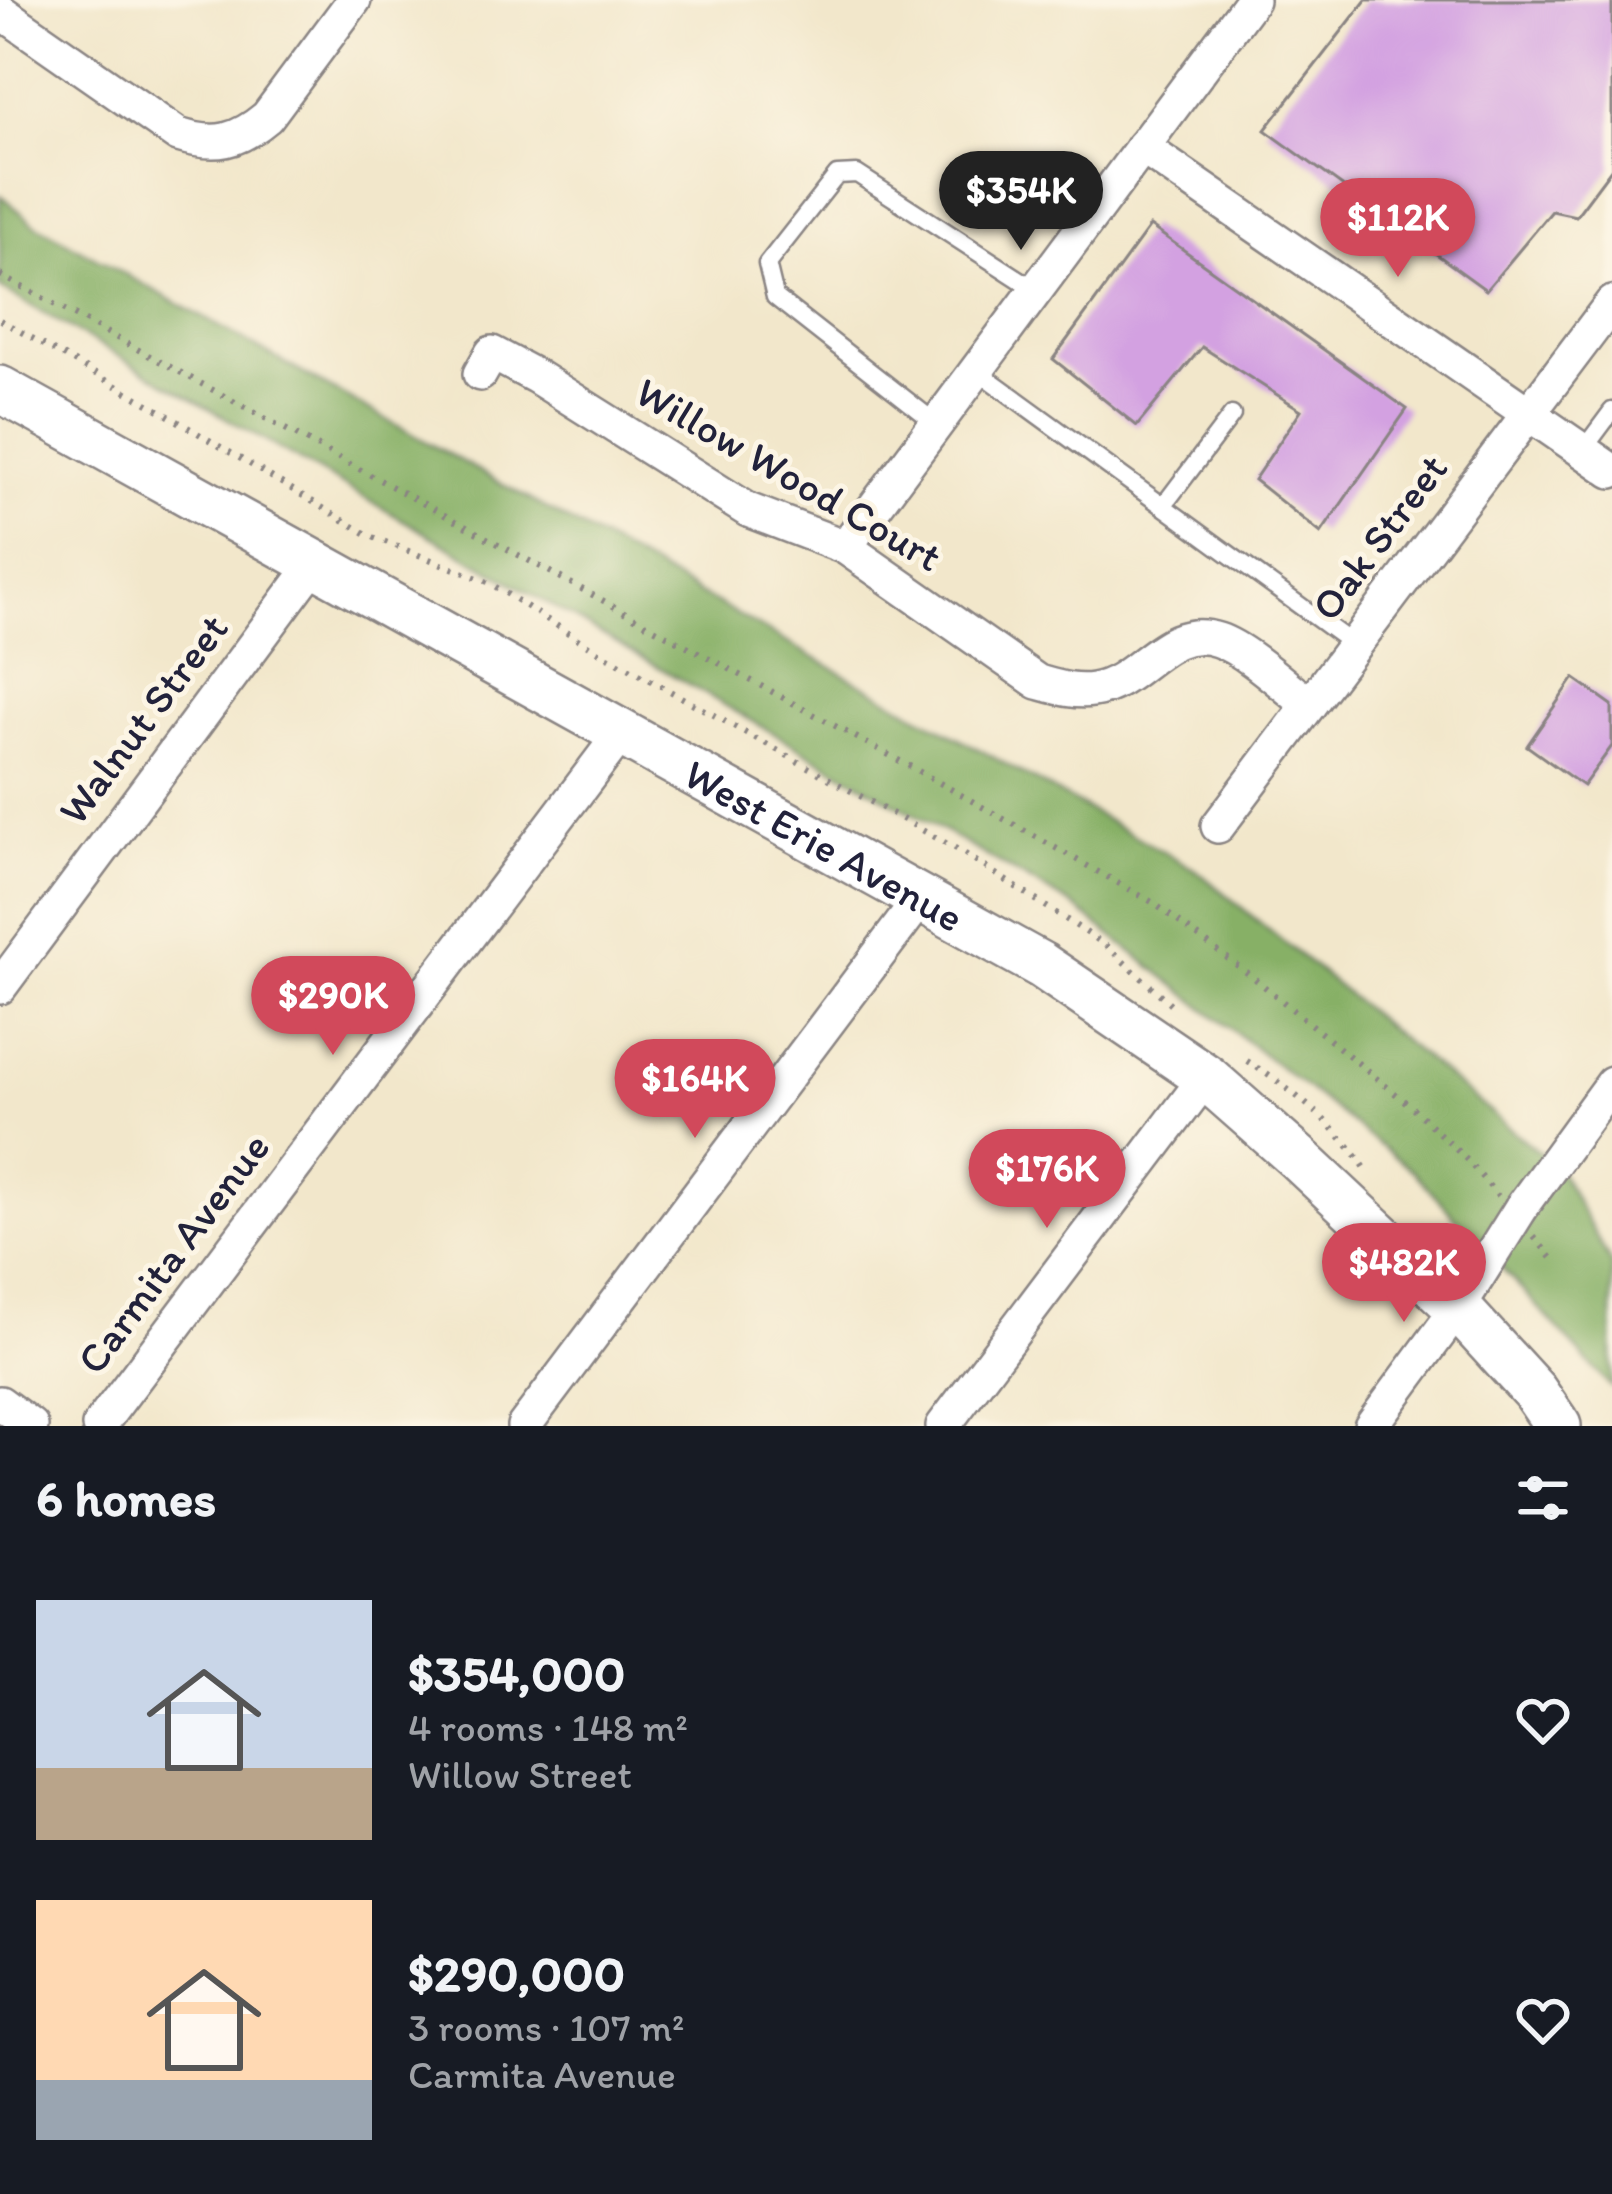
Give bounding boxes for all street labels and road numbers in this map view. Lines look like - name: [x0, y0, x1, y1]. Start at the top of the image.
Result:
- street label: Willow Wood Court: [627, 366, 951, 582]
- street label: Oak Street: [1300, 444, 1458, 630]
- street label: Walnut Street: [47, 604, 239, 834]
- street label: West Erie Avenue: [676, 748, 973, 943]
- street label: Carmita Avenue: [66, 1122, 280, 1384]

